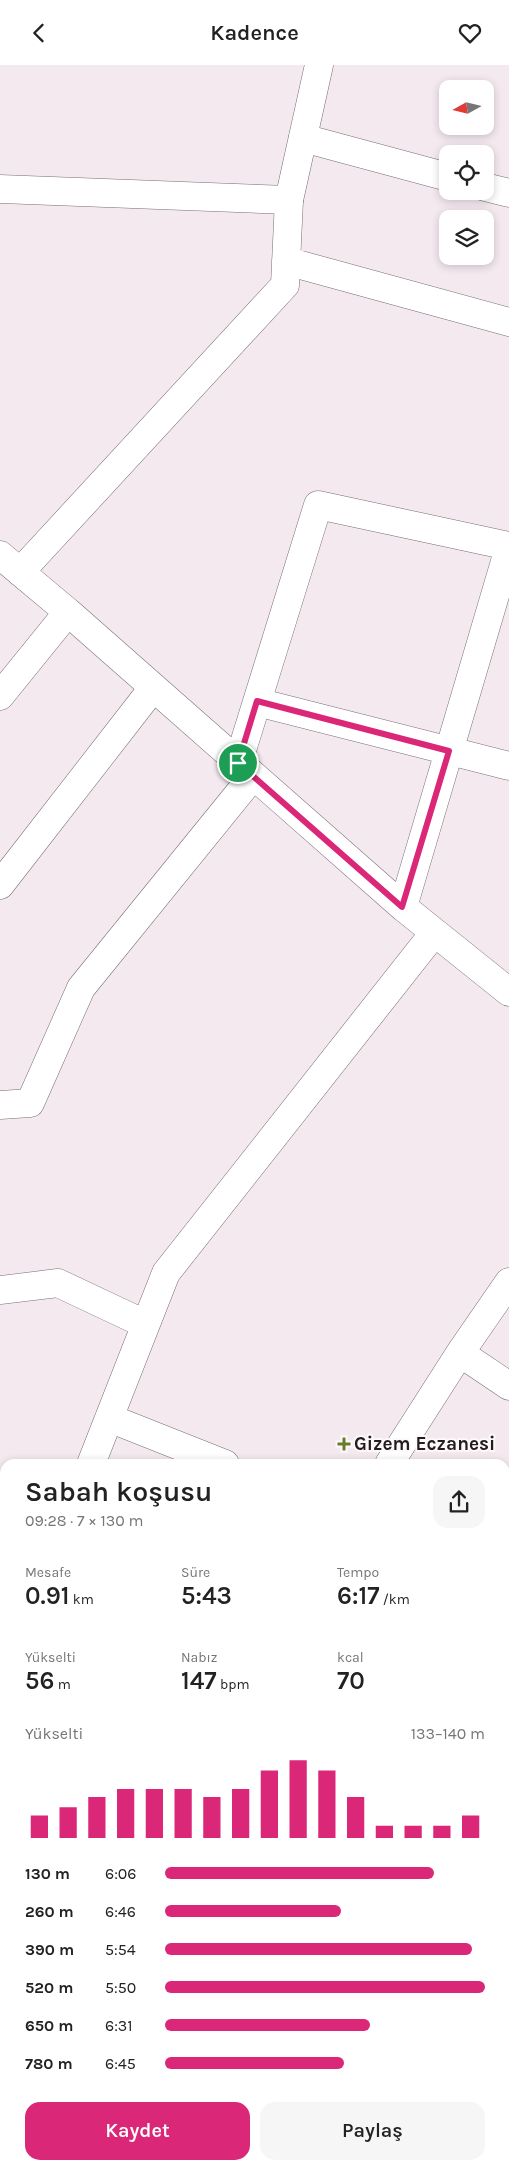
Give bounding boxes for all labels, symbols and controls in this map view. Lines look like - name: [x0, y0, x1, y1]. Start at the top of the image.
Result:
- icon: back: [25, 19, 53, 47]
- icon: heart: [456, 19, 484, 47]
- text: Kadence: [210, 20, 299, 46]
- north arrow: [439, 80, 494, 135]
- map controls: [439, 80, 494, 265]
- button: locate: [439, 145, 494, 200]
- button: layers: [439, 210, 494, 265]
- pin: [217, 742, 259, 784]
- icon: arrive: [224, 749, 252, 777]
- place label: Gizem Eczanesi: [354, 1433, 495, 1455]
- marker: Gizem Eczanesi: [338, 1438, 350, 1450]
- text: Sabah koşusu: [25, 1475, 212, 1508]
- button: share: [433, 1476, 485, 1528]
- text: 09:28 · 7 × 130 m: [25, 1511, 144, 1530]
- text: Mesafe: [25, 1564, 71, 1581]
- text: Süre: [181, 1564, 210, 1581]
- text: Tempo: [337, 1564, 379, 1581]
- text: 0.91: [25, 1581, 69, 1610]
- text: 5:43: [181, 1581, 232, 1610]
- text: 6:17: [337, 1581, 379, 1610]
- text: km: [69, 1591, 94, 1608]
- text: /km: [379, 1591, 410, 1608]
- text: Yükselti: [25, 1649, 76, 1666]
- text: Nabız: [181, 1649, 217, 1666]
- text: kcal: [337, 1649, 364, 1666]
- text: 56: [25, 1666, 54, 1695]
- text: 147: [181, 1666, 217, 1695]
- text: 70: [337, 1666, 365, 1695]
- text: m: [54, 1676, 71, 1693]
- text: bpm: [217, 1676, 250, 1693]
- text: Yükselti: [25, 1724, 83, 1743]
- text: 133–140 m: [411, 1724, 485, 1743]
- text: 130 m: [25, 1864, 70, 1883]
- text: 6:06: [105, 1864, 137, 1883]
- text: 260 m: [25, 1902, 74, 1921]
- text: 6:46: [105, 1902, 136, 1921]
- text: 390 m: [25, 1940, 74, 1959]
- text: 5:54: [105, 1940, 136, 1959]
- text: 520 m: [25, 1978, 73, 1997]
- text: 5:50: [105, 1978, 136, 1997]
- text: 650 m: [25, 2016, 73, 2035]
- text: 6:31: [105, 2016, 133, 2035]
- text: 780 m: [25, 2054, 73, 2073]
- text: 6:45: [105, 2054, 136, 2073]
- button: Kaydet: [25, 2102, 250, 2160]
- button: Paylaş: [260, 2102, 485, 2160]

